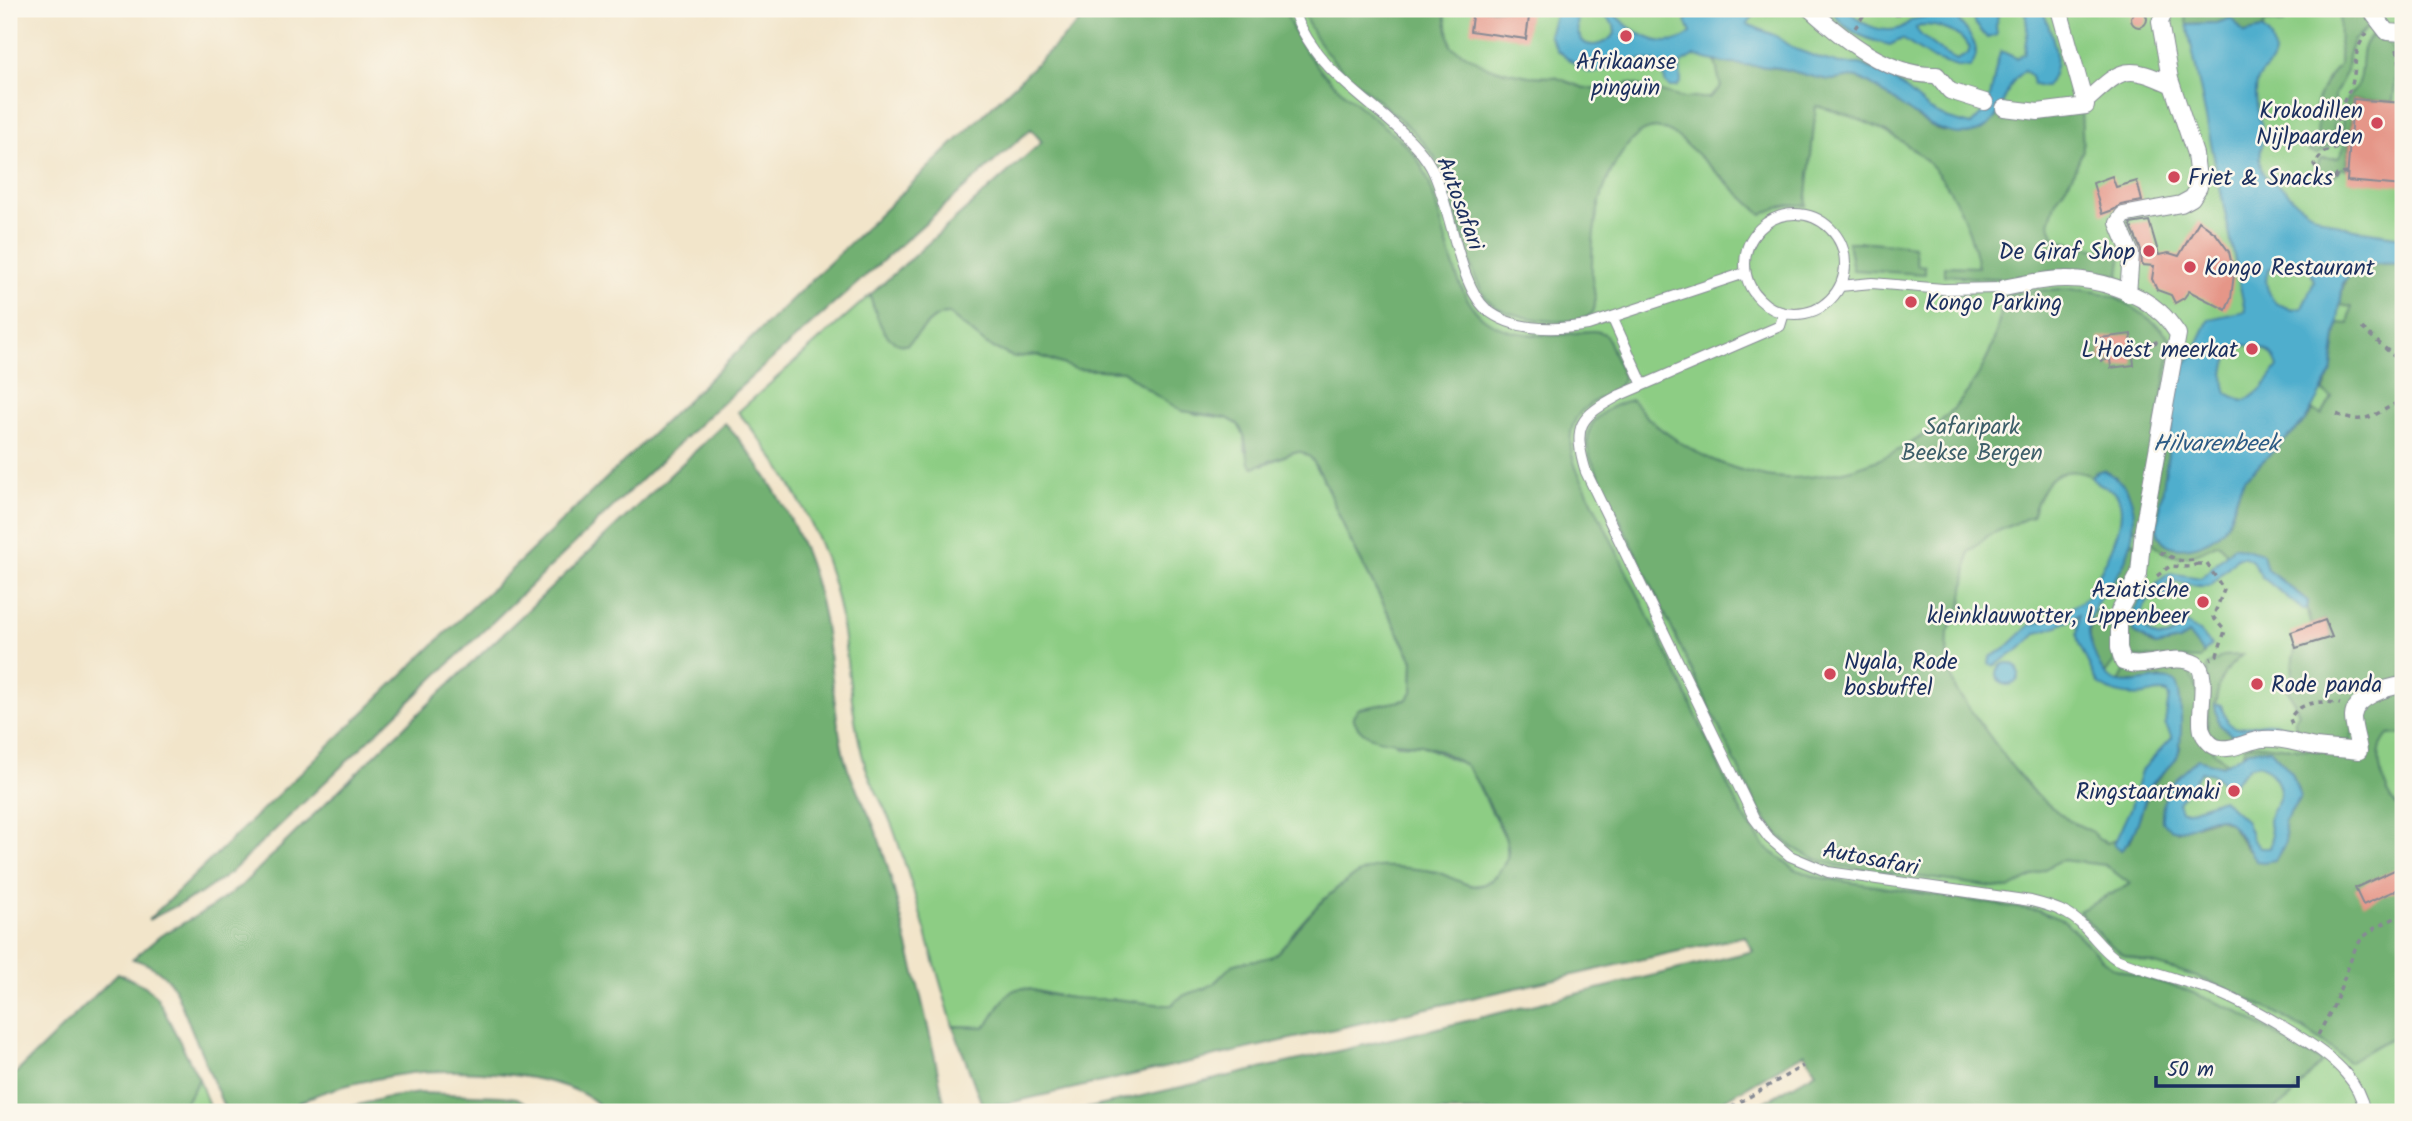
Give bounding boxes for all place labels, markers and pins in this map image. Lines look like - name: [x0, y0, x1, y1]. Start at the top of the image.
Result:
- marker: Afrikaanse pinguïn: [1618, 28, 1634, 44]
- place label: Afrikaanse pinguïn: [1576, 45, 1676, 107]
- place label: Krokodillen Nijlpaarden: [2256, 94, 2363, 156]
- marker: Krokodillen Nijlpaarden: [2369, 115, 2385, 131]
- place label: Friet & Snacks: [2188, 161, 2333, 197]
- marker: Friet & Snacks: [2166, 169, 2182, 185]
- place label: De Giraf Shop: [1999, 235, 2135, 271]
- marker: De Giraf Shop: [2141, 243, 2157, 259]
- place label: Kongo Restaurant: [2204, 251, 2376, 287]
- marker: Kongo Restaurant: [2182, 259, 2198, 275]
- place label: Kongo Parking: [1925, 286, 2062, 322]
- marker: Kongo Parking: [1903, 294, 1919, 310]
- place label: L'Hoëst meerkat: [2081, 333, 2239, 369]
- marker: L'Hoëst meerkat: [2244, 341, 2260, 357]
- place label: Aziatische kleinklauwotter, Lippenbeer: [1927, 573, 2190, 635]
- marker: Aziatische kleinklauwotter, Lippenbeer: [2195, 594, 2211, 610]
- place label: Nyala, Rode bosbuffel: [1844, 645, 1958, 707]
- marker: Nyala, Rode bosbuffel: [1822, 666, 1838, 682]
- place label: Rode panda: [2271, 668, 2382, 704]
- marker: Rode panda: [2249, 676, 2265, 692]
- place label: Ringstaartmaki: [2076, 775, 2222, 811]
- marker: Ringstaartmaki: [2226, 783, 2242, 799]

